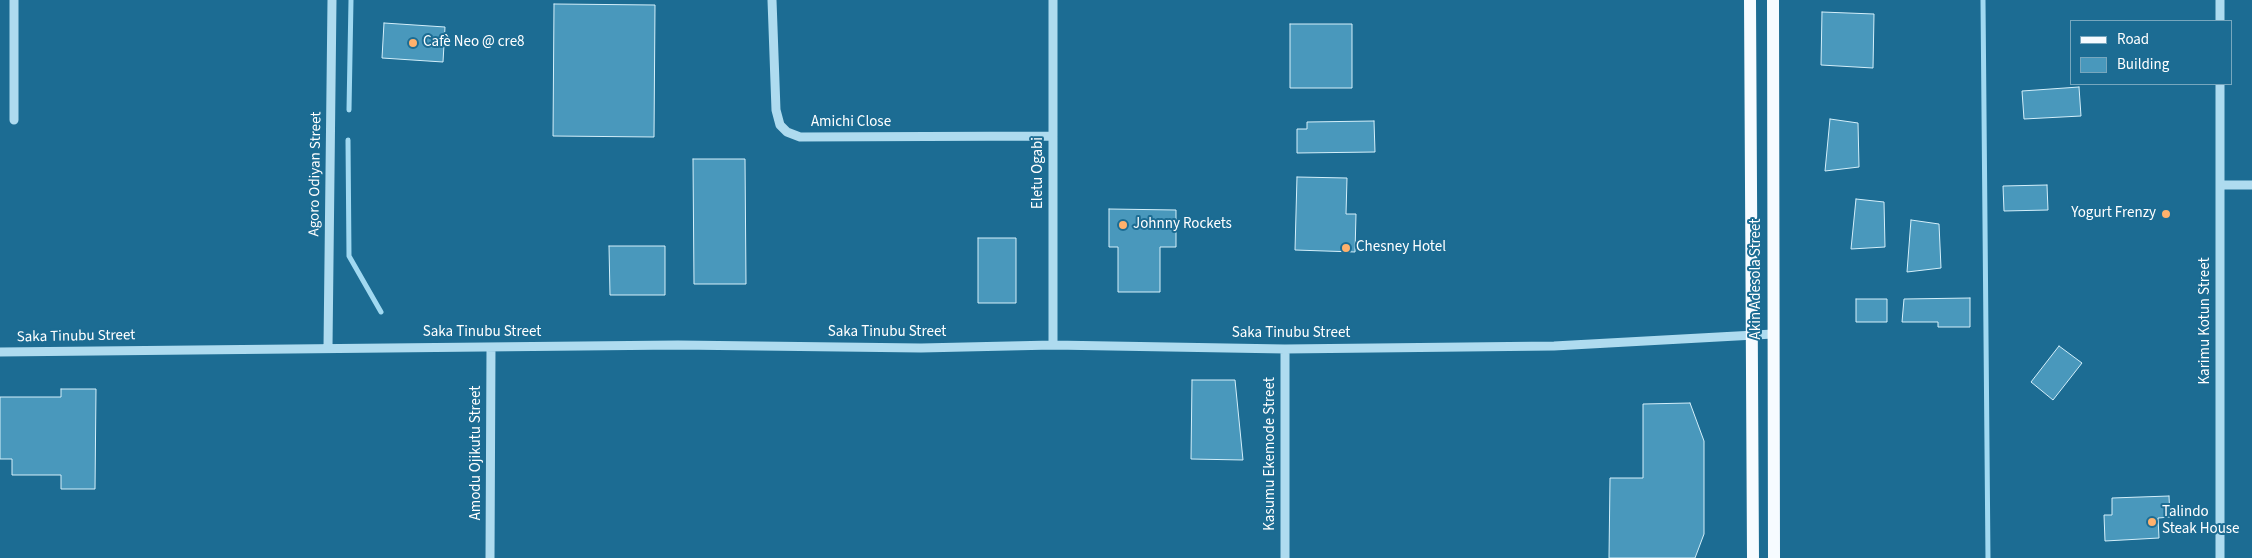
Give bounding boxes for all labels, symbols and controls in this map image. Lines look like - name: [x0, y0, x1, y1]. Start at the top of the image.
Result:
- legend: [2070, 20, 2232, 85]
- text: Road: [2117, 29, 2149, 50]
- place label: Cafè Neo @ cre8: [423, 34, 525, 52]
- marker: Cafè Neo @ cre8: [407, 37, 419, 49]
- text: Building: [2117, 54, 2169, 75]
- street label: Agoro Odiyan Street: [306, 111, 326, 237]
- street label: Amichi Close: [811, 114, 891, 132]
- street label: Eletu Ogabi: [1030, 137, 1048, 209]
- place label: Yogurt Frenzy: [2071, 205, 2156, 223]
- marker: Yogurt Frenzy: [2160, 208, 2172, 220]
- place label: Johnny Rockets: [1133, 216, 1232, 234]
- marker: Johnny Rockets: [1117, 219, 1129, 231]
- street label: Akin Adesola Street: [1748, 219, 1766, 339]
- place label: Chesney Hotel: [1356, 239, 1446, 257]
- marker: Chesney Hotel: [1340, 242, 1352, 254]
- street label: Karimu Kotun Street: [2197, 257, 2215, 385]
- street label: Saka Tinubu Street: [423, 324, 541, 342]
- street label: Saka Tinubu Street: [828, 324, 946, 342]
- street label: Saka Tinubu Street: [1232, 325, 1350, 343]
- street label: Saka Tinubu Street: [17, 327, 135, 347]
- street label: Kasumu Ekemode Street: [1262, 377, 1280, 531]
- street label: Amodu Ojikutu Street: [468, 386, 486, 520]
- place label: Talindo Steak House: [2162, 504, 2240, 539]
- marker: Talindo Steak House: [2146, 516, 2158, 528]

